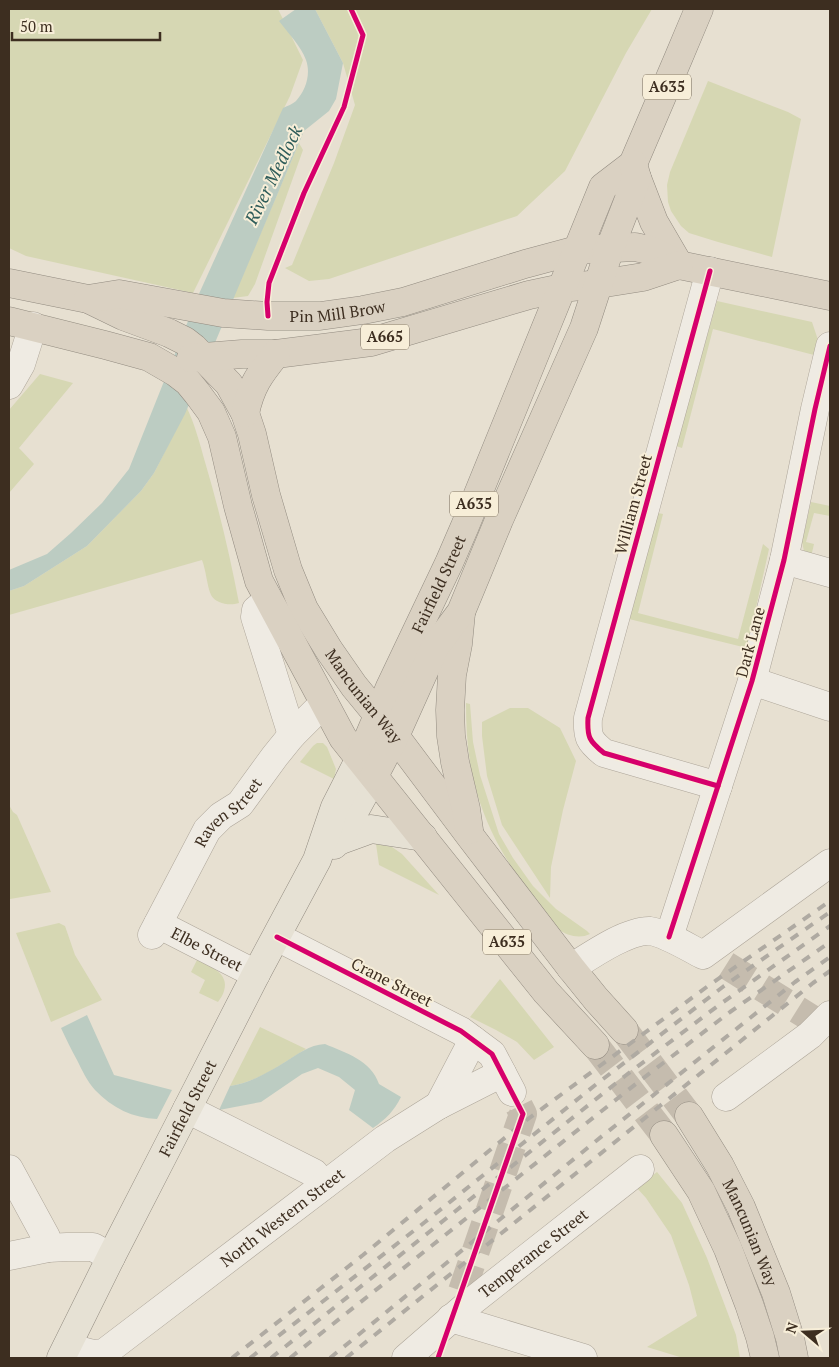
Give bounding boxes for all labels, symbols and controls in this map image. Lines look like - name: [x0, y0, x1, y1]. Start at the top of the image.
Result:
- scale bar: [12, 10, 160, 42]
- text: 50 m: [20, 16, 53, 36]
- road number: A635: [643, 74, 691, 100]
- water label: River Medlock: [238, 121, 308, 229]
- street label: Pin Mill Brow: [290, 295, 388, 327]
- road number: A665: [361, 324, 409, 350]
- street label: William Street: [609, 452, 657, 556]
- road number: A635: [450, 492, 498, 516]
- street label: Fairfield Street: [406, 531, 471, 637]
- street label: Dark Lane: [730, 604, 770, 680]
- street label: Mancunian Way: [320, 644, 408, 748]
- street label: Raven Street: [189, 773, 267, 851]
- street label: Elbe Street: [167, 922, 247, 977]
- road number: A635: [483, 930, 531, 954]
- street label: Crane Street: [348, 952, 437, 1012]
- street label: Fairfield Street: [153, 1056, 221, 1160]
- street label: North Western Street: [215, 1163, 349, 1272]
- street label: Mancunian Way: [718, 1175, 783, 1290]
- street label: Temperance Street: [474, 1203, 593, 1303]
- north arrow: [779, 1307, 829, 1357]
- text: N: [781, 1319, 802, 1336]

